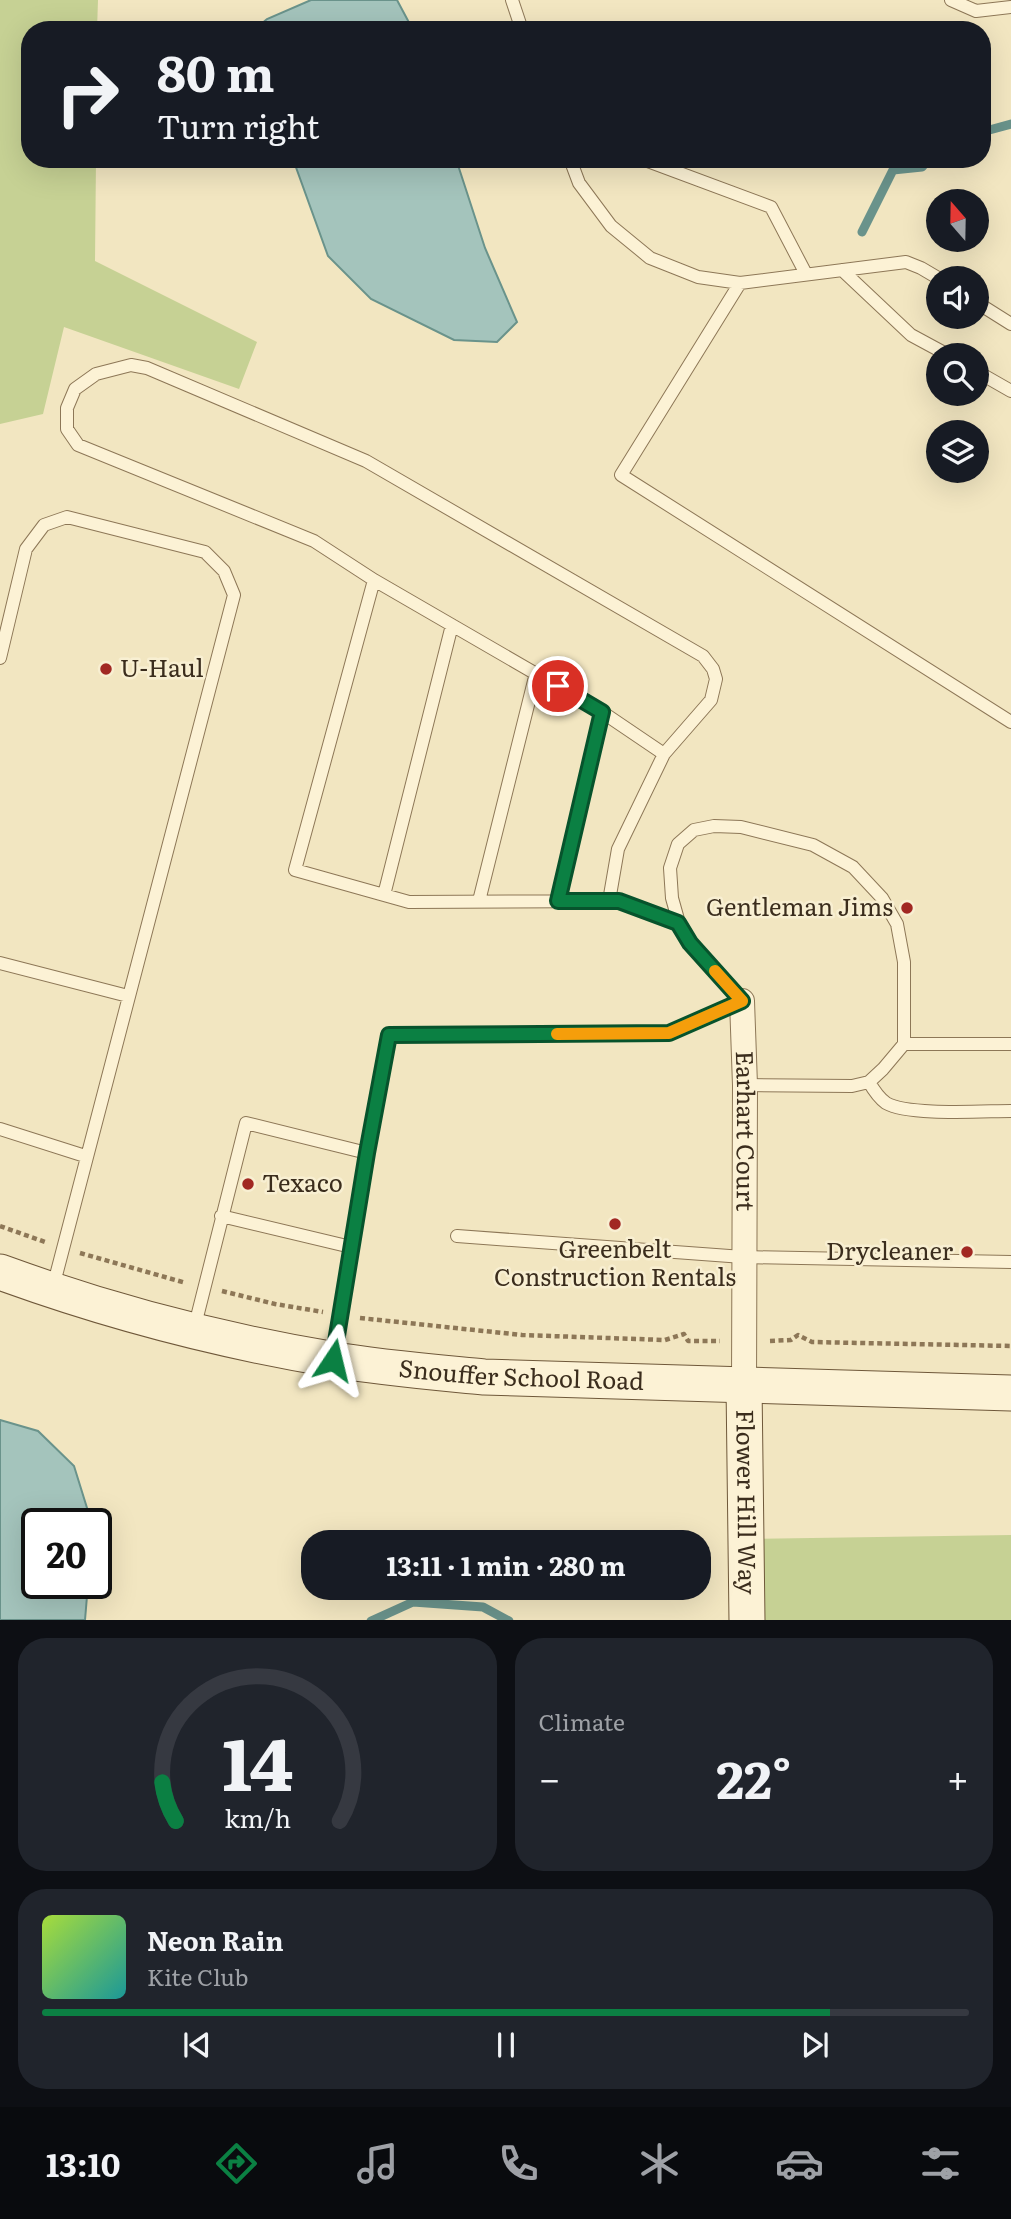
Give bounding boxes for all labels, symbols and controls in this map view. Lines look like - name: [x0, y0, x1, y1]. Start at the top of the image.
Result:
- text: 80 m: [157, 34, 275, 107]
- icon: right: [42, 49, 133, 140]
- text: Turn right: [157, 101, 319, 149]
- north arrow: [926, 189, 989, 252]
- map controls: [926, 189, 989, 483]
- button: sound: [926, 266, 989, 329]
- button: search: [926, 343, 989, 406]
- button: layers: [926, 420, 989, 483]
- place label: U-Haul: [120, 649, 204, 684]
- pin: [528, 656, 588, 716]
- marker: U-Haul: [98, 661, 114, 677]
- icon: arrive: [539, 667, 577, 705]
- place label: Gentleman Jims: [706, 888, 893, 923]
- marker: Gentleman Jims: [899, 900, 915, 916]
- street label: Earhart Court: [729, 1050, 765, 1211]
- place label: Texaco: [262, 1164, 343, 1199]
- marker: Texaco: [240, 1176, 256, 1192]
- marker: Greenbelt Construction Rentals: [607, 1216, 623, 1232]
- place label: Greenbelt Construction Rentals: [494, 1230, 736, 1293]
- place label: Drycleaner: [826, 1232, 954, 1267]
- marker: Drycleaner: [959, 1244, 975, 1260]
- position arrow: [296, 1323, 370, 1397]
- street label: Snouffer School Road: [397, 1349, 645, 1397]
- street label: Flower Hill Way: [729, 1409, 767, 1595]
- speed limit sign: 20: [21, 1508, 112, 1599]
- text: 13:11 · 1 min · 280 m: [386, 1545, 626, 1584]
- text: Climate: [539, 1704, 625, 1738]
- text: 14: [222, 1705, 293, 1813]
- text: 22°: [716, 1738, 791, 1815]
- text: −: [539, 1748, 561, 1805]
- text: +: [947, 1748, 969, 1805]
- text: km/h: [224, 1798, 291, 1835]
- text: Neon Rain: [147, 1920, 284, 1959]
- text: Kite Club: [147, 1959, 248, 1993]
- icon: previous: [178, 2026, 216, 2064]
- icon: pause: [487, 2026, 525, 2064]
- icon: next: [796, 2026, 834, 2064]
- text: 13:10: [46, 2139, 120, 2187]
- icon: directions: [212, 2139, 261, 2188]
- icon: music: [353, 2139, 402, 2188]
- icon: phone: [494, 2139, 543, 2188]
- icon: climate: [635, 2139, 684, 2188]
- icon: car: [775, 2139, 824, 2188]
- icon: filters: [916, 2139, 965, 2188]

